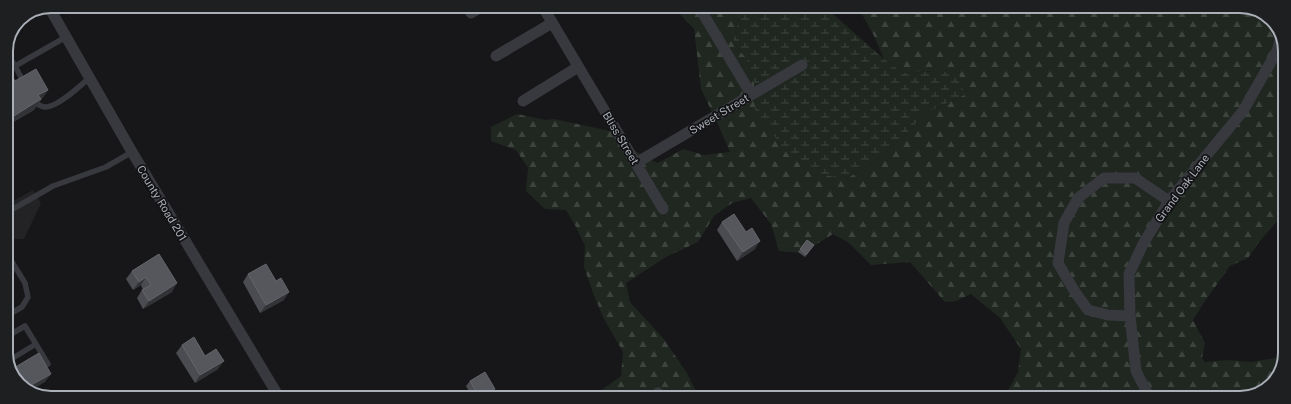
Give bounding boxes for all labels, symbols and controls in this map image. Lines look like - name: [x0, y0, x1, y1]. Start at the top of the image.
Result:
- street label: Sweet Street: [687, 92, 751, 136]
- street label: Bliss Street: [601, 110, 641, 166]
- street label: Grand Oak Lane: [1153, 152, 1211, 224]
- street label: County Road 201: [135, 163, 189, 243]

